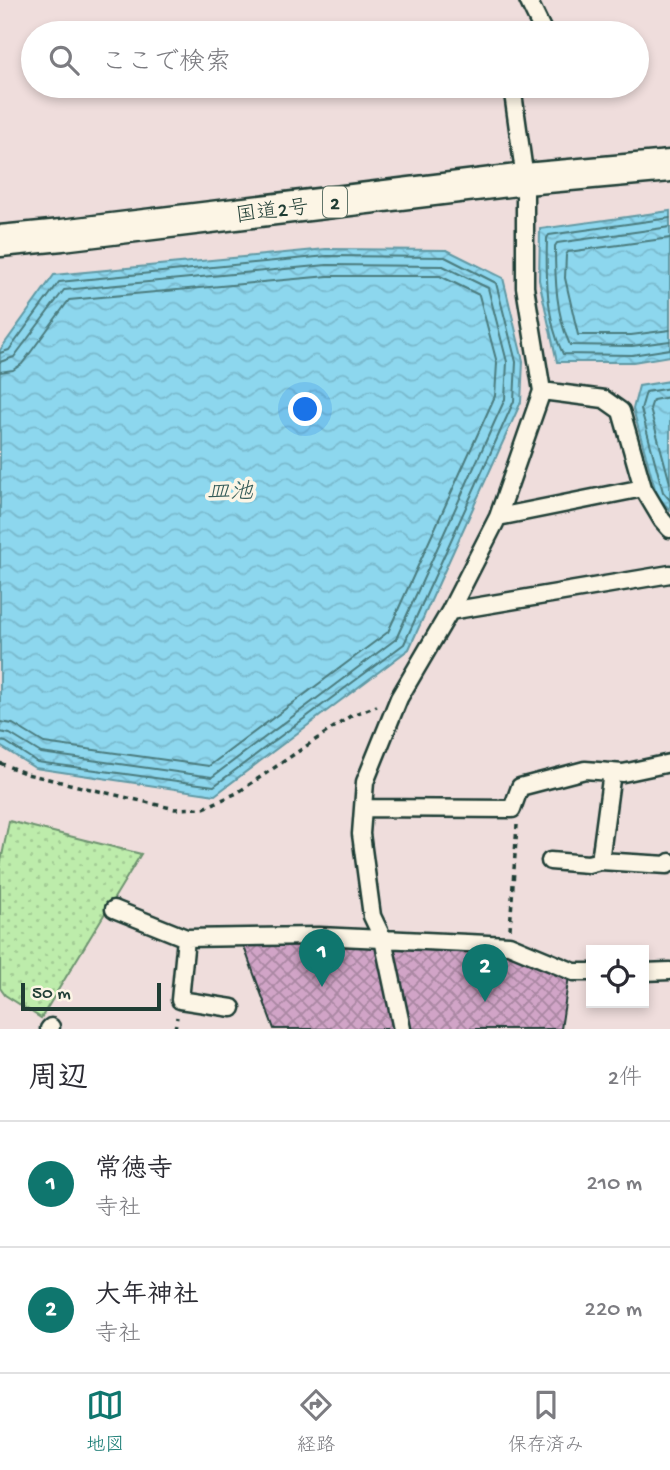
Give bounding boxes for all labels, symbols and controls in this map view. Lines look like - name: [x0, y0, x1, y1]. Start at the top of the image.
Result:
- search box: [21, 21, 649, 98]
- icon: search: [45, 41, 83, 79]
- text: ここで検索: [101, 49, 231, 80]
- road number: 2: [323, 186, 347, 218]
- street label: 国道2号: [234, 196, 310, 230]
- your location: [288, 392, 322, 426]
- water label: 皿池: [207, 479, 254, 507]
- pin: 1: [299, 929, 345, 987]
- pin: 2: [462, 944, 508, 1002]
- map controls: [586, 945, 649, 1008]
- button: locate: [586, 945, 649, 1008]
- scale bar: [21, 980, 161, 1012]
- text: 50 m: [32, 983, 71, 1006]
- text: 周辺: [28, 1063, 88, 1098]
- text: 2件: [608, 1066, 642, 1093]
- text: 常徳寺: [95, 1156, 173, 1187]
- text: 1: [46, 1171, 56, 1198]
- text: 210 m: [587, 1171, 642, 1198]
- text: 寺社: [95, 1196, 141, 1223]
- text: 大年神社: [95, 1282, 199, 1313]
- text: 2: [45, 1297, 57, 1324]
- text: 220 m: [585, 1297, 642, 1324]
- text: 寺社: [95, 1322, 141, 1349]
- tab: 地図: [86, 1386, 124, 1458]
- tab: 経路: [297, 1386, 335, 1458]
- tab: 保存済み: [508, 1386, 584, 1458]

